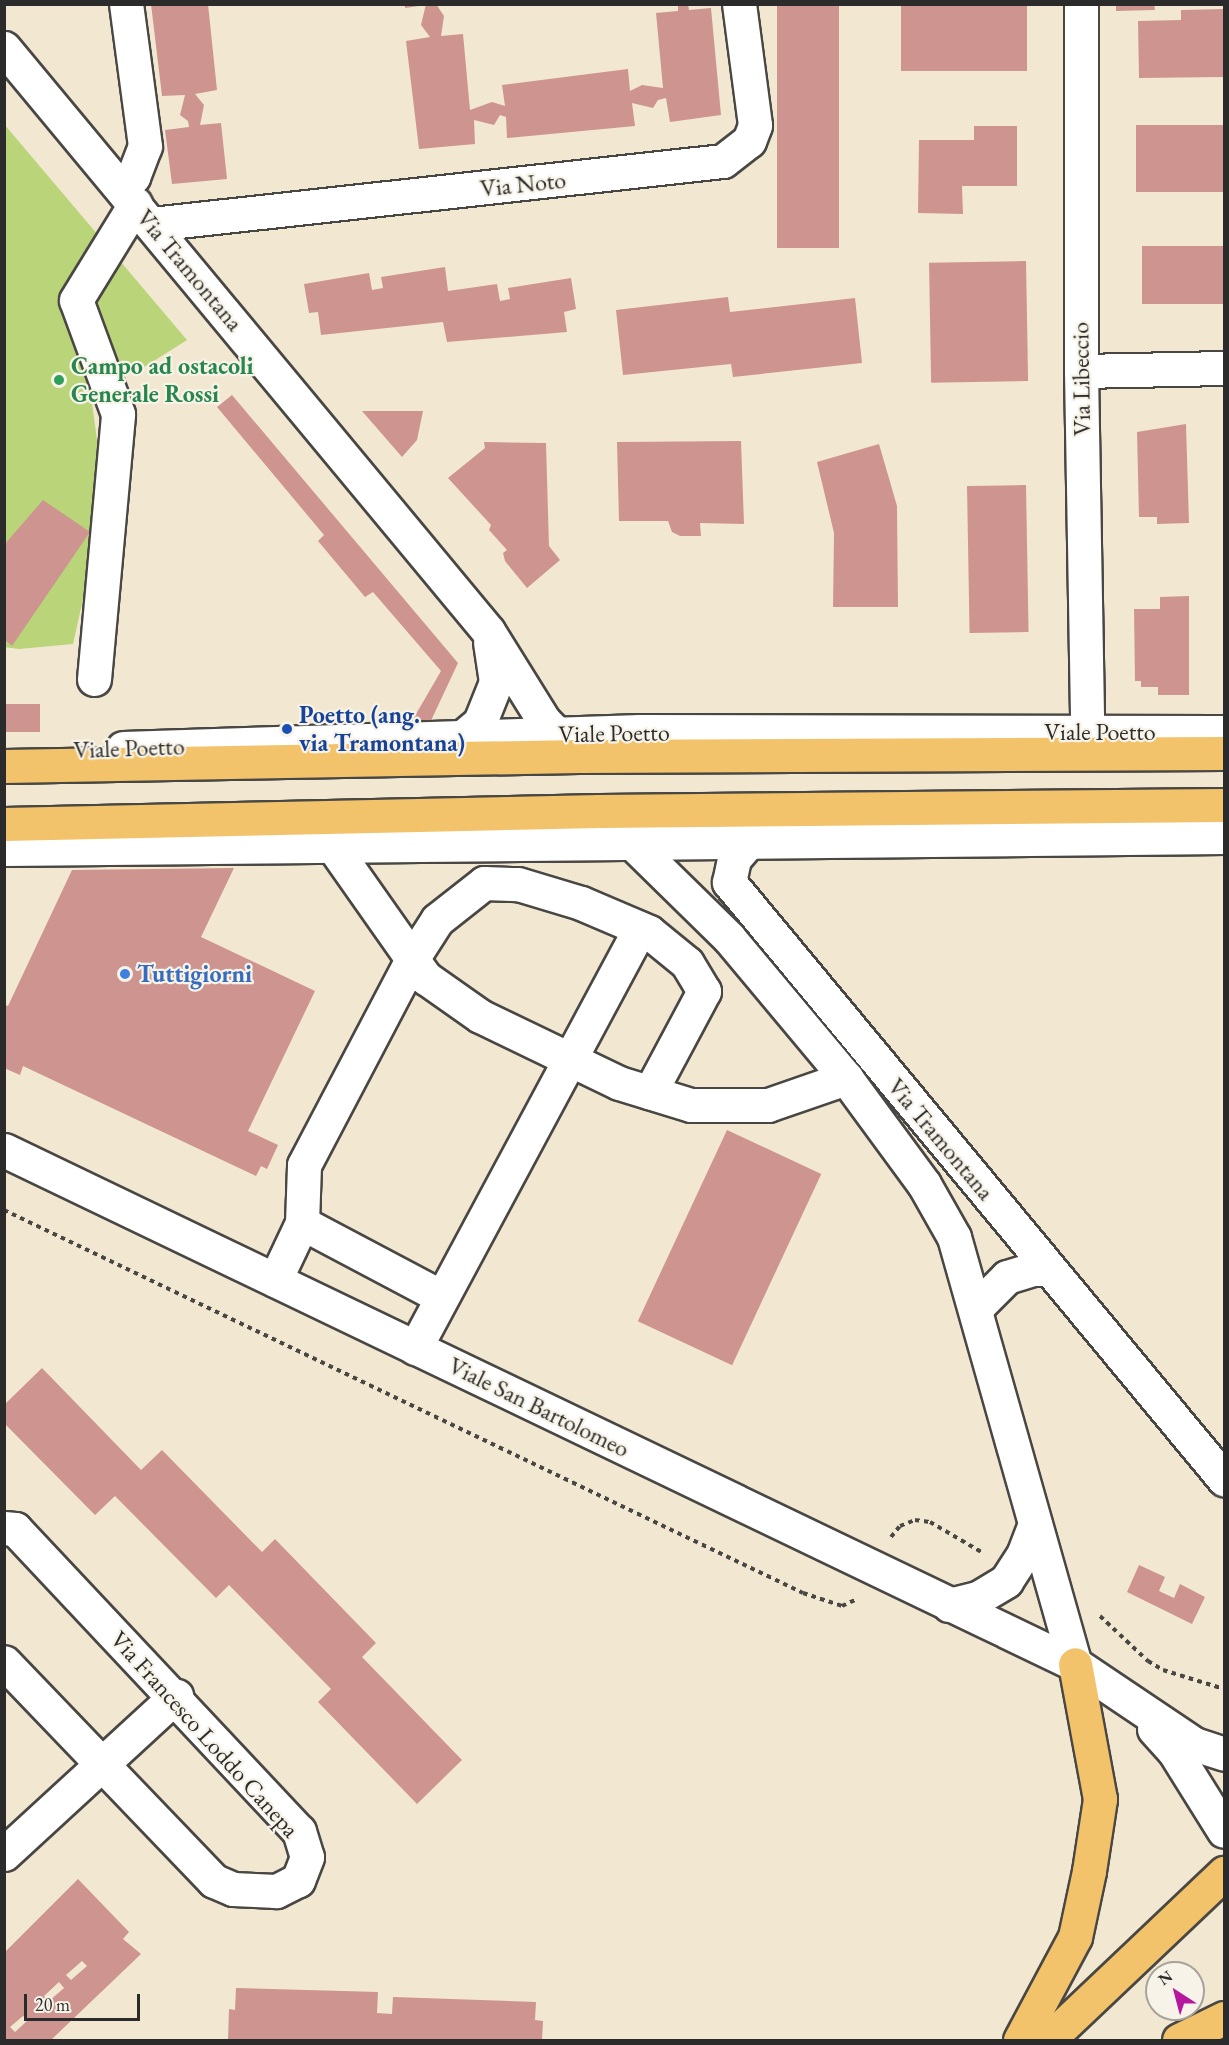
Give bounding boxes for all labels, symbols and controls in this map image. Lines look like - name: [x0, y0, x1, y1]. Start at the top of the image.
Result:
- street label: Via Noto: [479, 165, 567, 203]
- street label: Via Tramontana: [131, 203, 249, 337]
- street label: Via Libeccio: [1066, 322, 1096, 436]
- place label: Campo ad ostacoli Generale Rossi: [71, 352, 254, 408]
- marker: Campo ad ostacoli Generale Rossi: [52, 373, 66, 387]
- place label: Poetto (ang. via Tramontana): [299, 701, 465, 757]
- street label: Viale Poetto: [558, 718, 670, 748]
- street label: Viale Poetto: [1044, 718, 1156, 746]
- marker: Poetto (ang. via Tramontana): [280, 722, 294, 736]
- street label: Viale Poetto: [73, 732, 185, 764]
- place label: Tuttigiorni: [137, 960, 252, 988]
- marker: Tuttigiorni: [118, 967, 132, 981]
- street label: Via Tramontana: [882, 1072, 1000, 1206]
- street label: Viale San Bartolomeo: [444, 1351, 634, 1463]
- street label: Via Francesco Loddo Canepa: [105, 1625, 305, 1843]
- north arrow: [1145, 1961, 1205, 2021]
- text: N: [1154, 1965, 1177, 1990]
- scale bar: [27, 1982, 142, 2020]
- text: 20 m: [35, 1993, 70, 2016]

